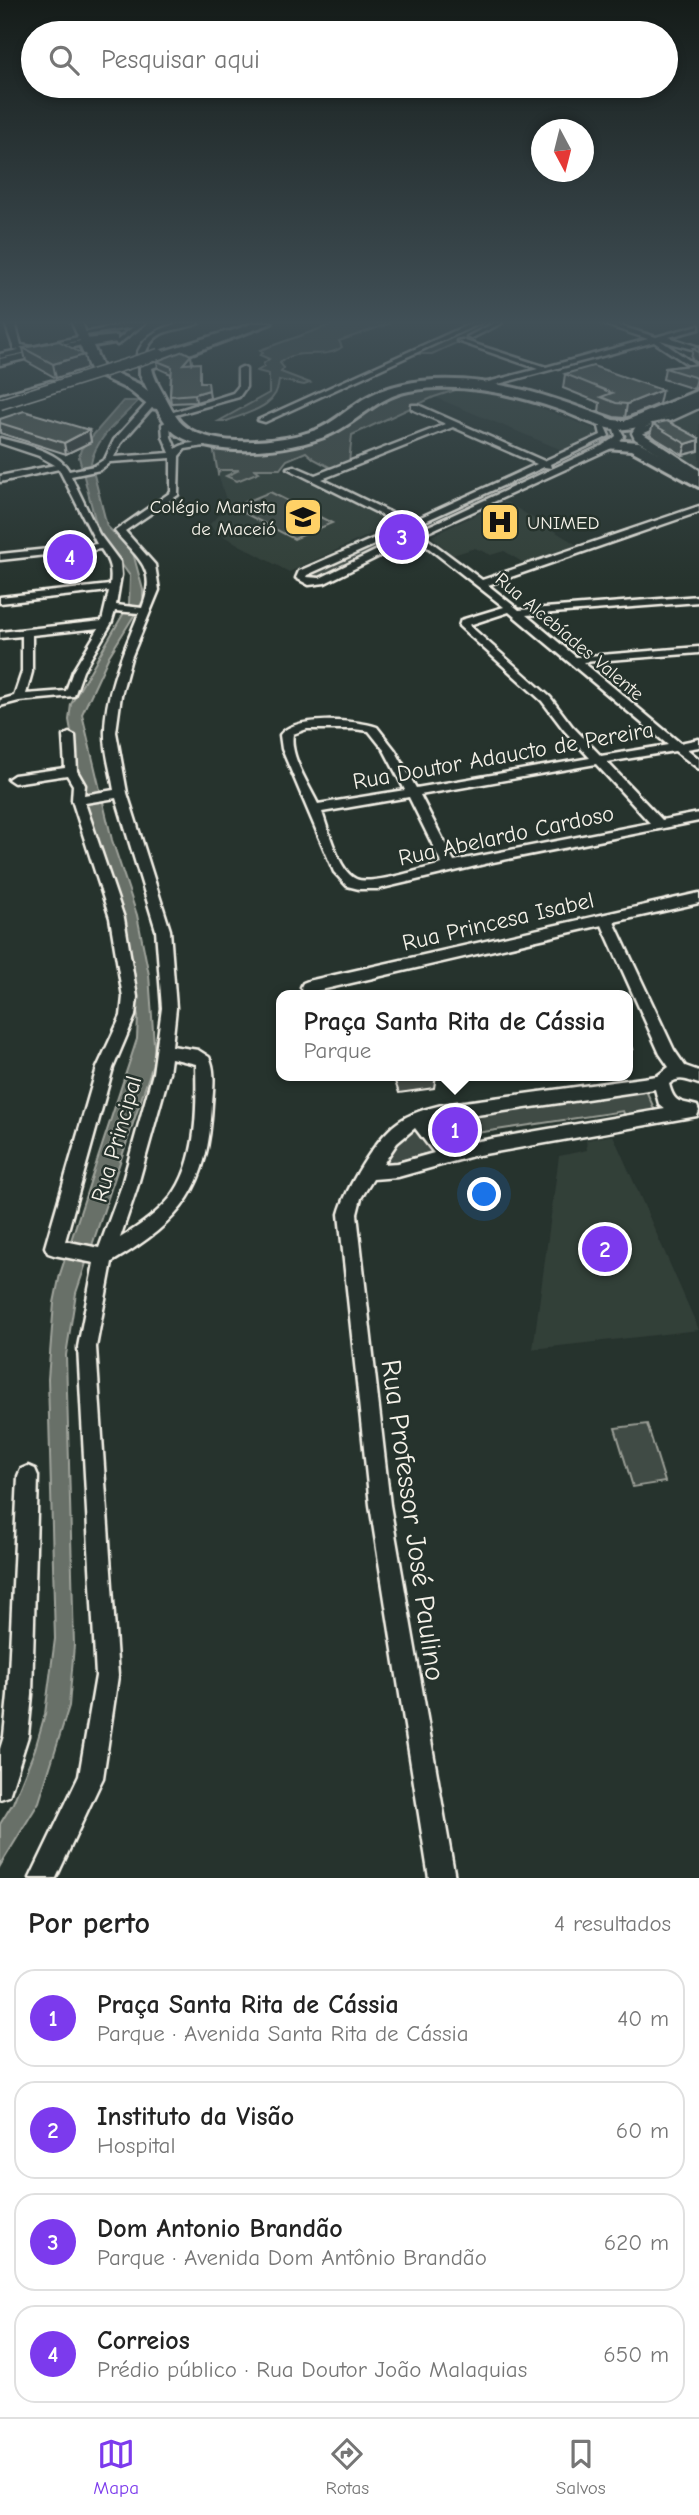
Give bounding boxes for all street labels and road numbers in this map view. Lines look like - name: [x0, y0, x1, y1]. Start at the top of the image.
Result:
- street label: Rua Alcebíades Valente: [491, 568, 648, 705]
- street label: Rua Doutor Adaucto de Pereira: [350, 716, 656, 795]
- street label: Rua Abelardo Cardoso: [396, 799, 616, 872]
- street label: Rua Princesa Isabel: [400, 886, 597, 957]
- street label: Rua Principal: [86, 1073, 147, 1206]
- street label: Rua Professor José Paulino: [375, 1357, 451, 1683]

